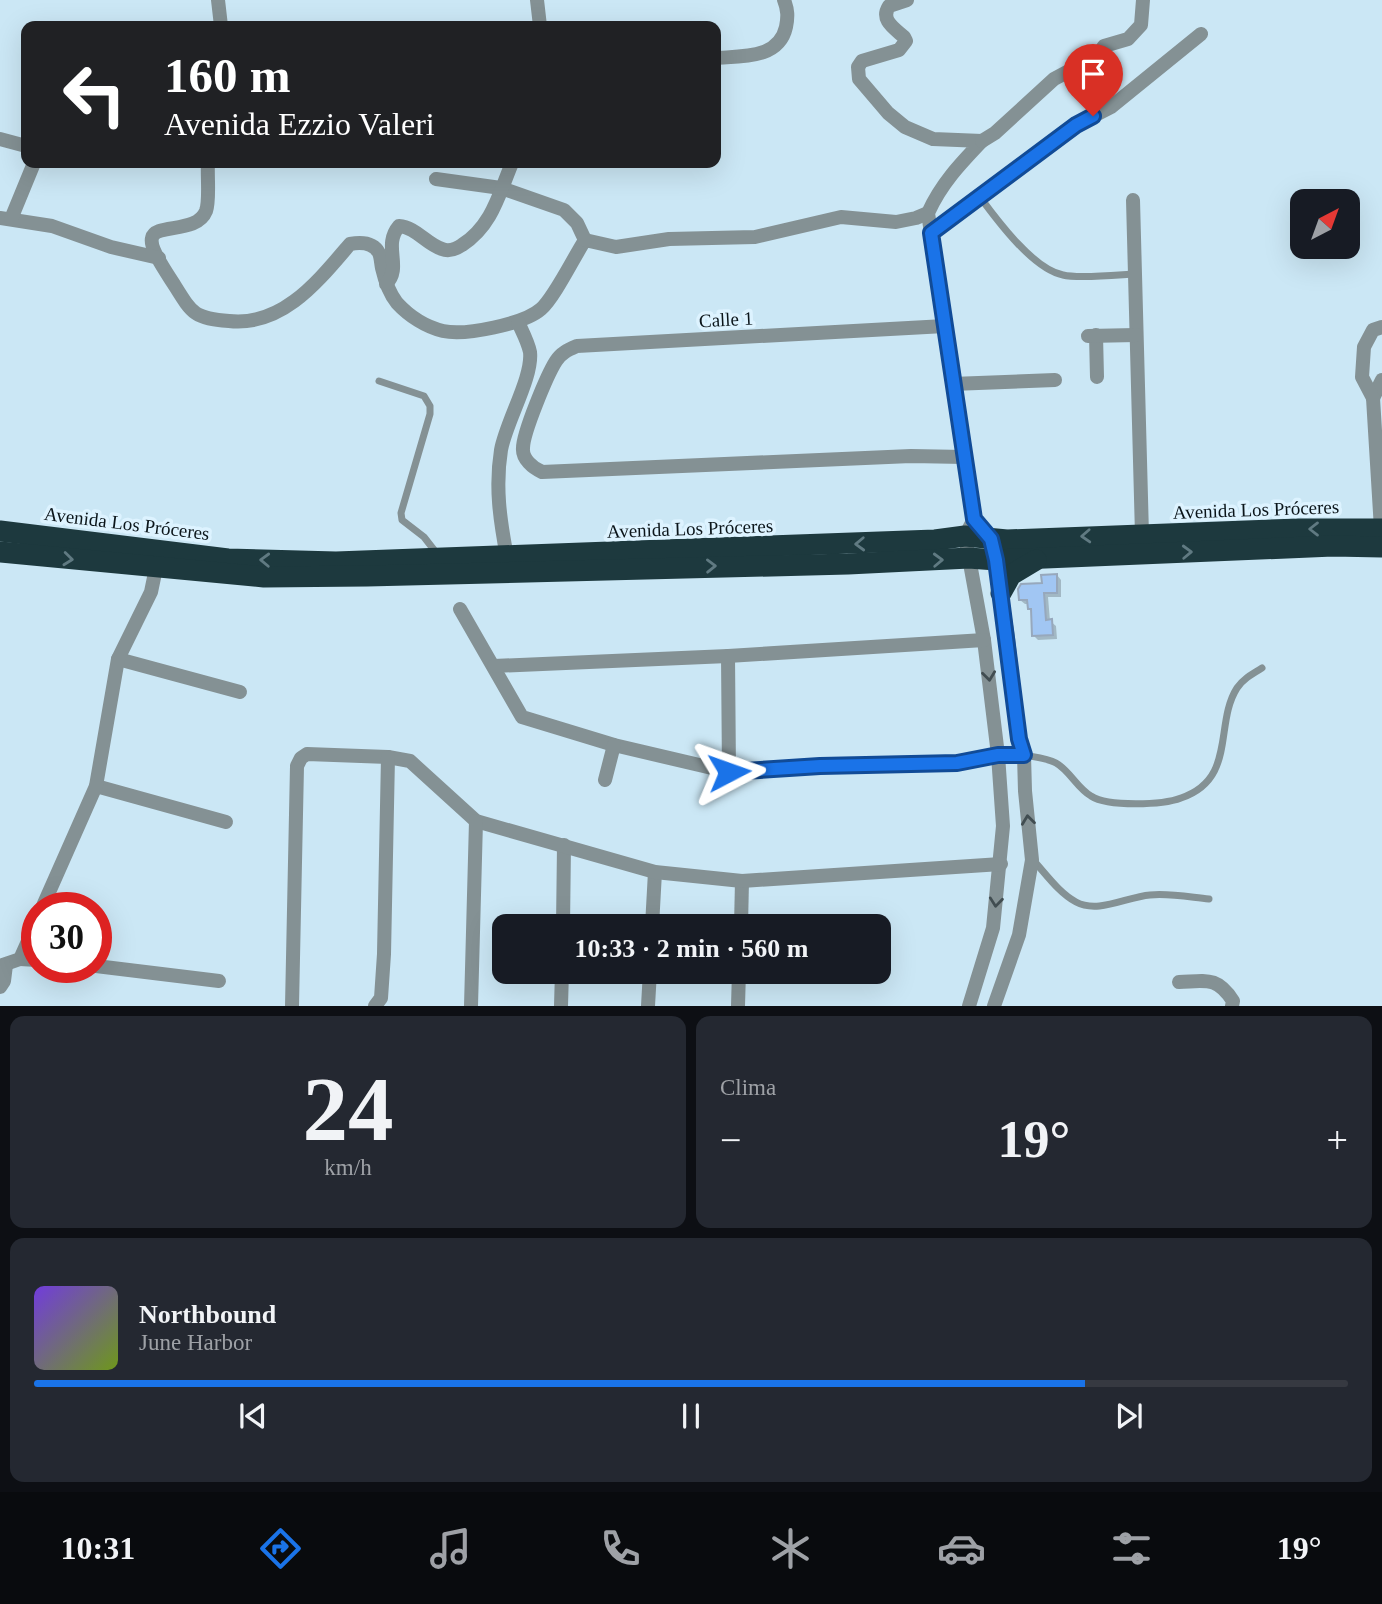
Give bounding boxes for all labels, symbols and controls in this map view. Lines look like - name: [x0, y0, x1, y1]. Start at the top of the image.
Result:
- pin: [1063, 44, 1123, 116]
- text: 160 m: [164, 48, 291, 103]
- icon: left: [49, 49, 140, 140]
- icon: arrive: [1074, 55, 1112, 93]
- text: Avenida Ezzio Valeri: [164, 106, 435, 142]
- north arrow: [1290, 189, 1360, 259]
- map controls: [1290, 189, 1360, 259]
- street label: Calle 1: [698, 308, 754, 331]
- street label: Avenida Los Próceres: [1173, 496, 1340, 523]
- street label: Avenida Los Próceres: [43, 503, 211, 544]
- street label: Avenida Los Próceres: [607, 515, 774, 542]
- one-way arrow: [1308, 521, 1319, 537]
- one-way arrow: [1081, 529, 1092, 544]
- one-way arrow: [854, 536, 865, 551]
- one-way arrow: [1181, 545, 1192, 560]
- one-way arrow: [62, 551, 74, 566]
- one-way arrow: [259, 552, 270, 567]
- one-way arrow: [933, 553, 944, 568]
- one-way arrow: [706, 558, 717, 574]
- one-way arrow: [981, 670, 996, 681]
- position arrow: [692, 735, 766, 809]
- one-way arrow: [1021, 815, 1036, 826]
- speed limit sign: 30: [21, 892, 112, 983]
- one-way arrow: [989, 896, 1004, 908]
- text: 10:33 · 2 min · 560 m: [575, 934, 809, 963]
- text: 24: [303, 1059, 394, 1160]
- text: Clima: [720, 1075, 776, 1100]
- text: 19°: [998, 1111, 1070, 1168]
- text: −: [720, 1119, 741, 1161]
- text: +: [1327, 1119, 1348, 1161]
- text: km/h: [324, 1155, 372, 1180]
- text: Northbound: [139, 1300, 276, 1329]
- text: June Harbor: [139, 1330, 252, 1355]
- icon: previous: [234, 1397, 272, 1435]
- icon: pause: [672, 1397, 710, 1435]
- icon: next: [1110, 1397, 1148, 1435]
- icon: directions: [256, 1524, 305, 1573]
- icon: music: [426, 1524, 475, 1573]
- icon: phone: [596, 1524, 645, 1573]
- icon: climate: [766, 1524, 815, 1573]
- icon: car: [937, 1524, 986, 1573]
- icon: filters: [1107, 1524, 1156, 1573]
- text: 10:31: [61, 1530, 135, 1566]
- text: 19°: [1277, 1530, 1321, 1566]

